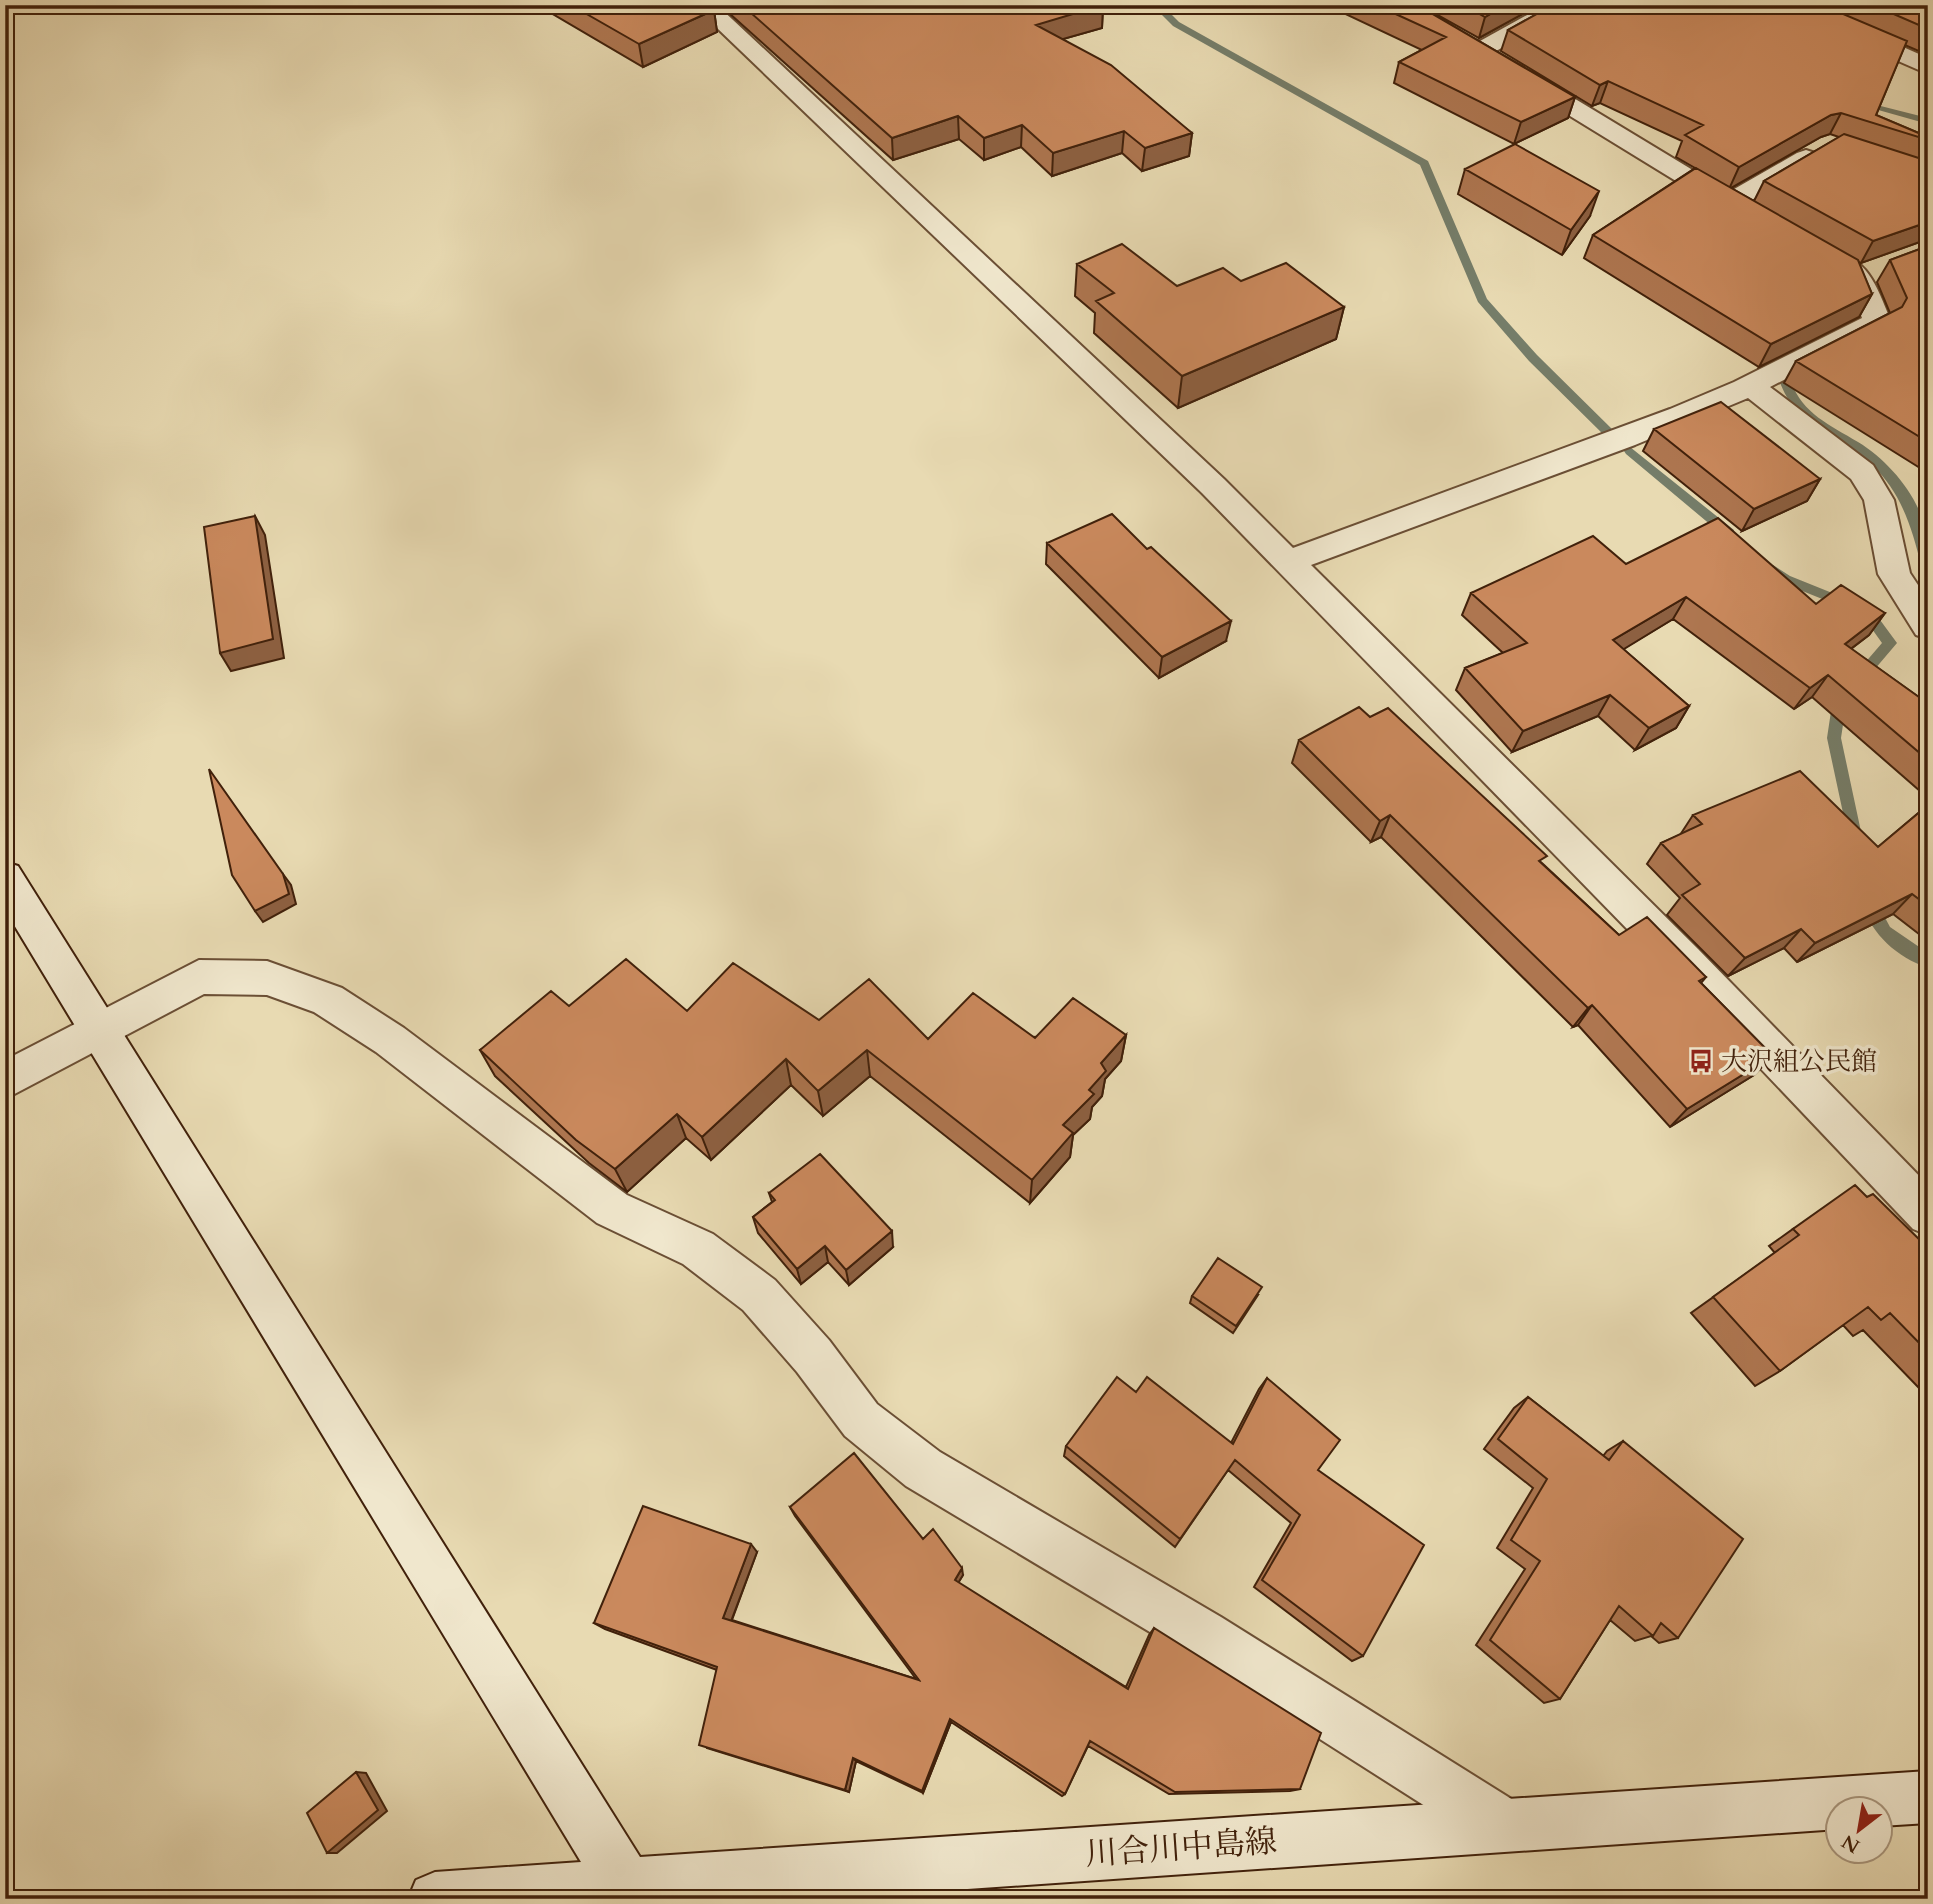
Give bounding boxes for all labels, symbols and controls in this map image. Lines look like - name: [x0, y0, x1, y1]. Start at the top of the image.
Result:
- place label: 大沢組公民館: [1721, 1044, 1877, 1079]
- bus stop icon: 大沢組公民館: [1687, 1047, 1715, 1075]
- north arrow: [1825, 1796, 1895, 1866]
- street label: 川合川中島線: [1084, 1819, 1278, 1877]
- text: N: [1837, 1828, 1865, 1859]

